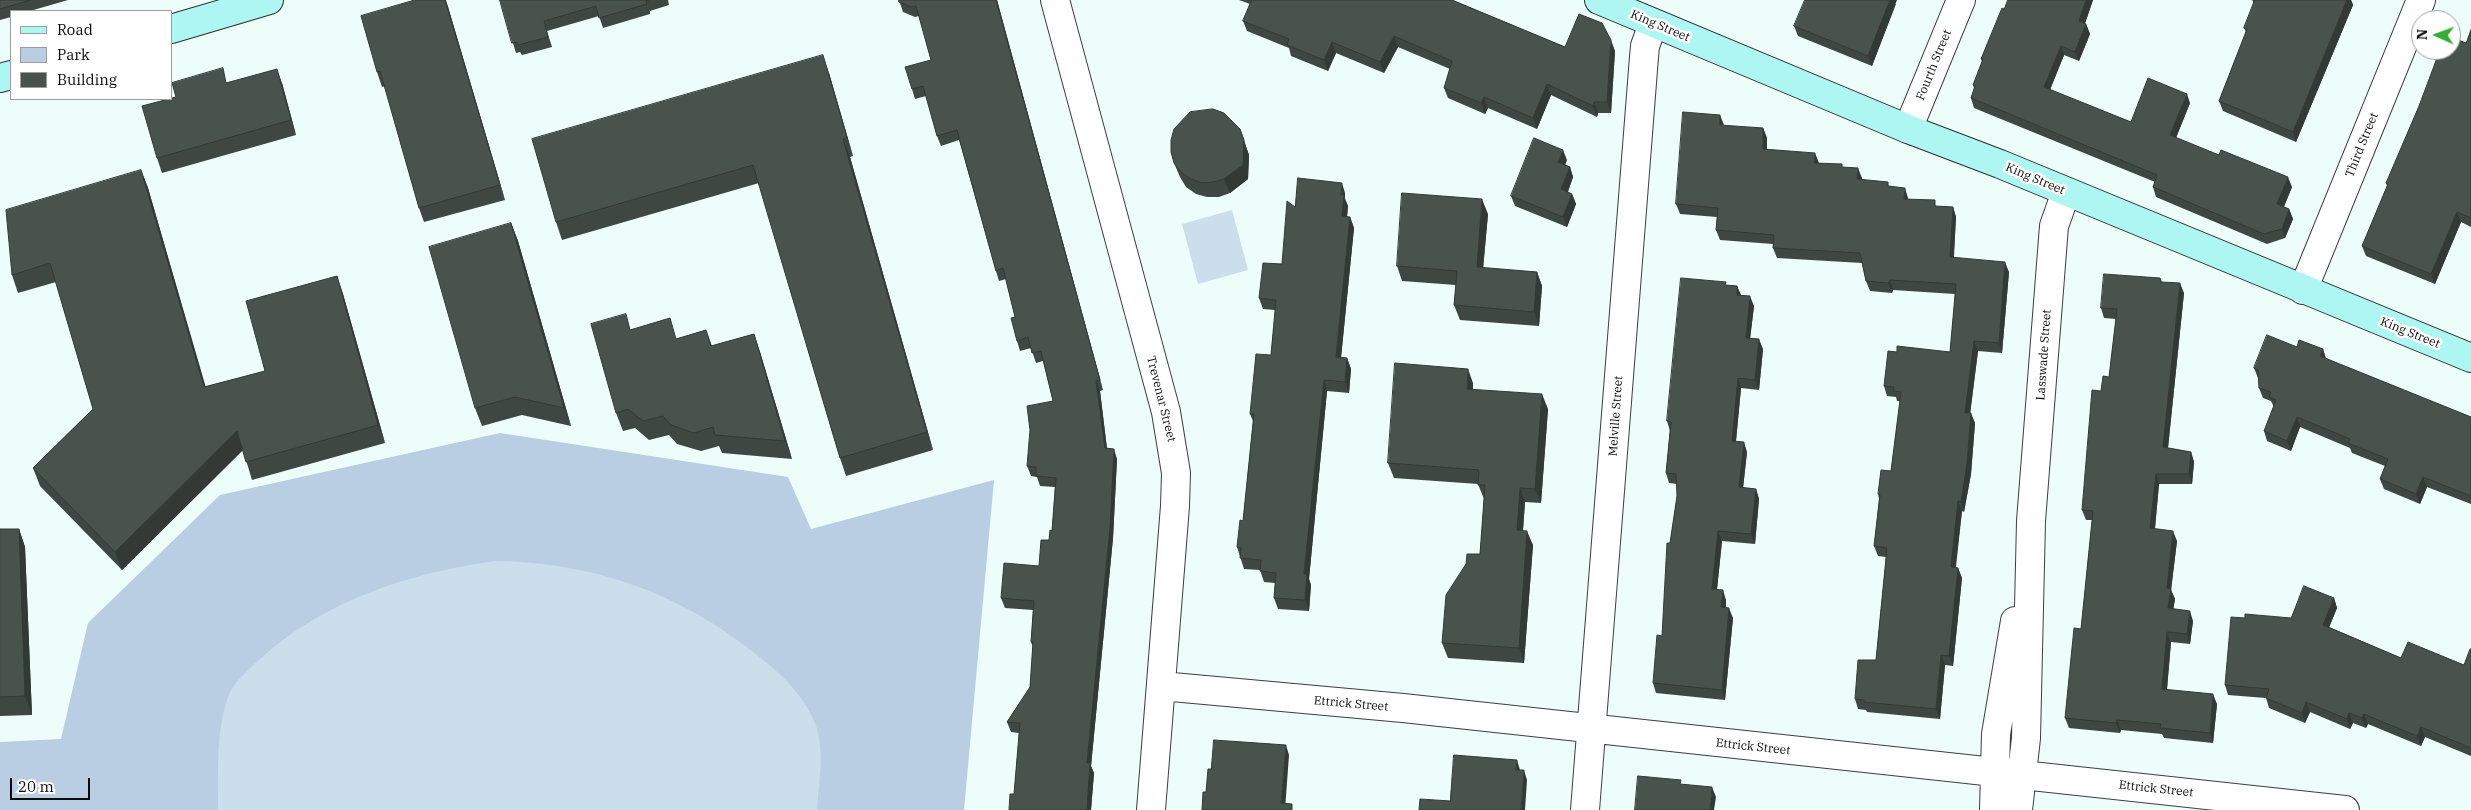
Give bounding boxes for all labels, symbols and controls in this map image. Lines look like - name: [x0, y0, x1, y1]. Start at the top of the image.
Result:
- street label: King Street: [1628, 7, 1692, 45]
- legend: [10, 10, 172, 100]
- north arrow: [2411, 10, 2461, 60]
- text: Road: [57, 20, 93, 39]
- street label: Fourth Street: [1913, 28, 1955, 102]
- text: N: [2413, 29, 2431, 40]
- text: Park: [57, 45, 90, 64]
- text: Building: [57, 70, 117, 89]
- street label: Third Street: [2343, 111, 2381, 179]
- street label: King Street: [2003, 160, 2067, 198]
- street label: Lasswade Street: [2034, 309, 2054, 401]
- street label: King Street: [2378, 315, 2442, 351]
- street label: Trevenar Street: [1143, 354, 1179, 444]
- street label: Melville Street: [1606, 375, 1626, 457]
- street label: Ettrick Street: [1313, 694, 1389, 714]
- street label: Ettrick Street: [1715, 736, 1791, 758]
- scale bar: [12, 768, 92, 800]
- text: 20 m: [18, 777, 54, 796]
- street label: Ettrick Street: [2118, 778, 2194, 800]

